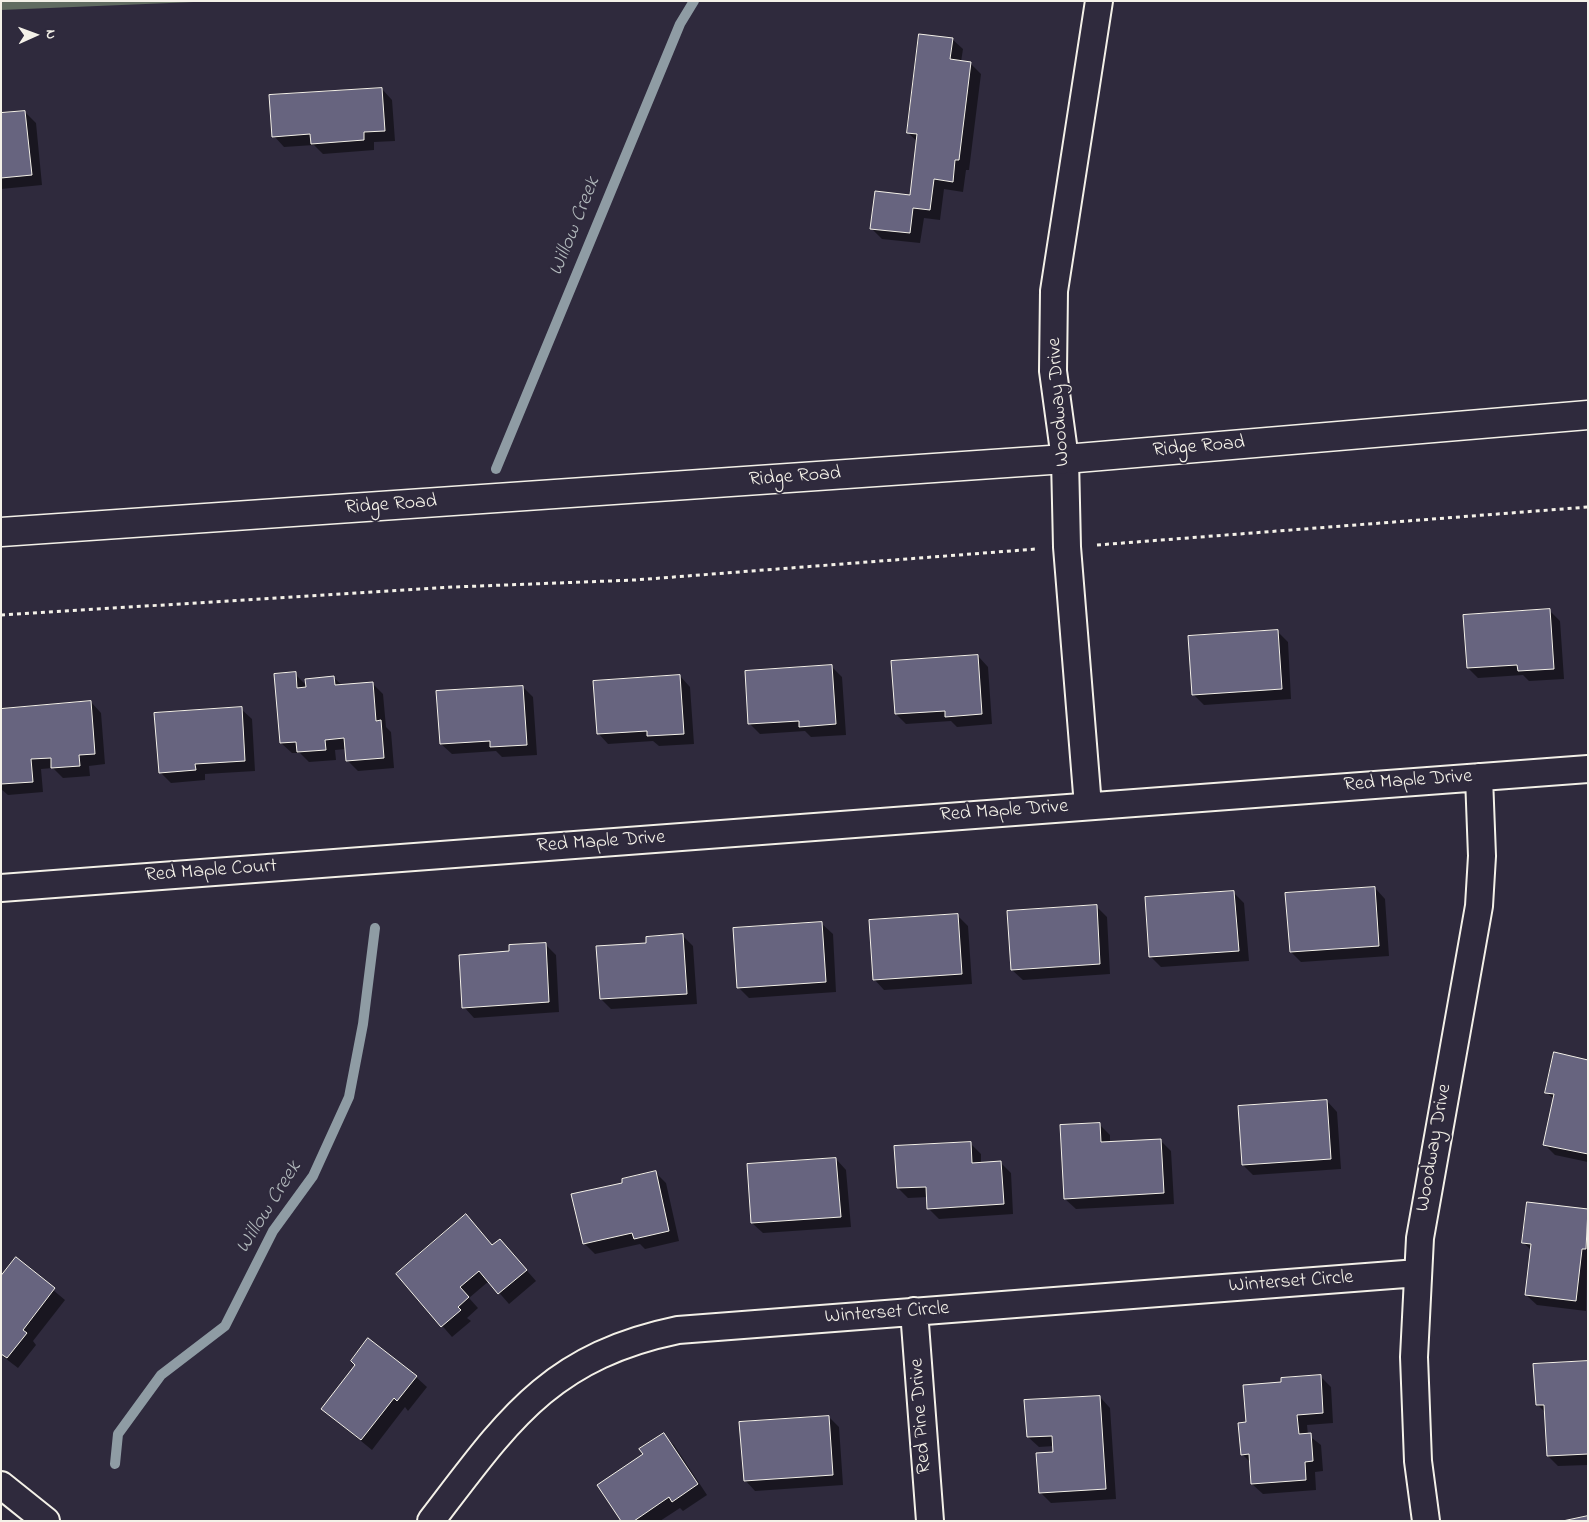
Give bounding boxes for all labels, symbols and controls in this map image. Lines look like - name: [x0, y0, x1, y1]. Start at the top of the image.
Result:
- north arrow: [10, 10, 60, 60]
- text: N: [40, 29, 61, 40]
- water label: Willow Creek: [545, 174, 607, 280]
- street label: Woodway Drive: [1044, 337, 1076, 467]
- street label: Ridge Road: [1152, 432, 1246, 464]
- street label: Ridge Road: [748, 463, 842, 493]
- street label: Ridge Road: [344, 491, 438, 521]
- street label: Red Maple Drive: [1343, 766, 1473, 798]
- street label: Red Maple Drive: [939, 796, 1069, 828]
- street label: Red Maple Drive: [536, 827, 666, 859]
- street label: Red Maple Court: [144, 855, 278, 889]
- street label: Woodway Drive: [1412, 1082, 1458, 1214]
- water label: Willow Creek: [232, 1157, 308, 1259]
- street label: Winterset Circle: [1228, 1267, 1354, 1299]
- street label: Winterset Circle: [824, 1298, 950, 1330]
- street label: Red Pine Drive: [906, 1357, 938, 1475]

